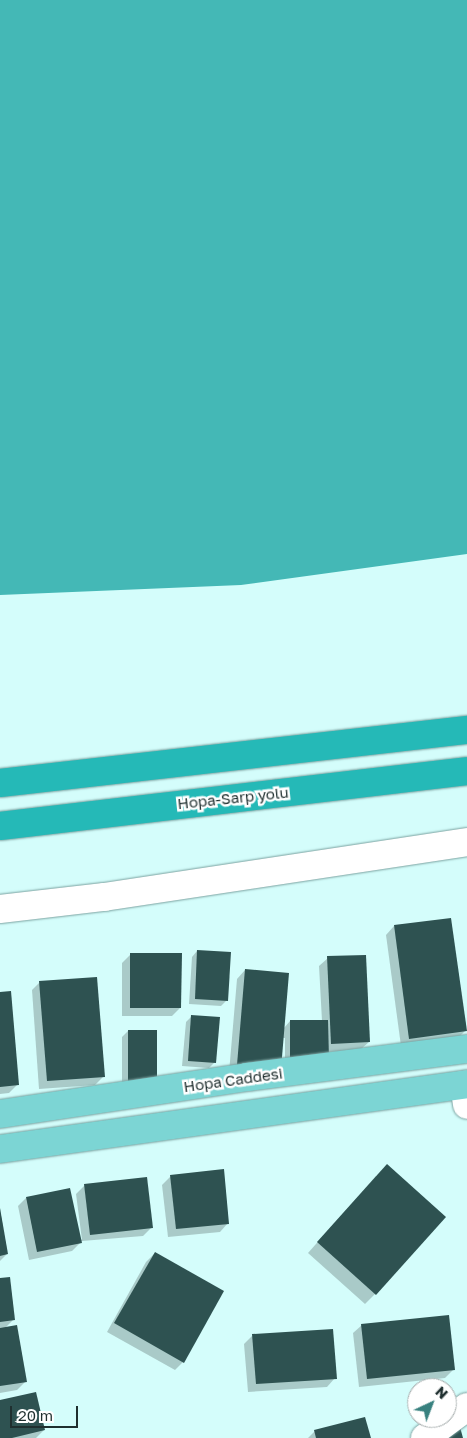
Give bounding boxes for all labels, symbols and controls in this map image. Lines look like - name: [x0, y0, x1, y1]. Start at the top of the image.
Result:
- street label: Hopa-Sarp yolu: [177, 783, 289, 813]
- street label: Hopa Caddesi: [182, 1064, 284, 1096]
- north arrow: [407, 1378, 457, 1428]
- text: N: [432, 1383, 452, 1402]
- scale bar: [12, 1396, 80, 1428]
- text: 20 m: [18, 1406, 53, 1424]

